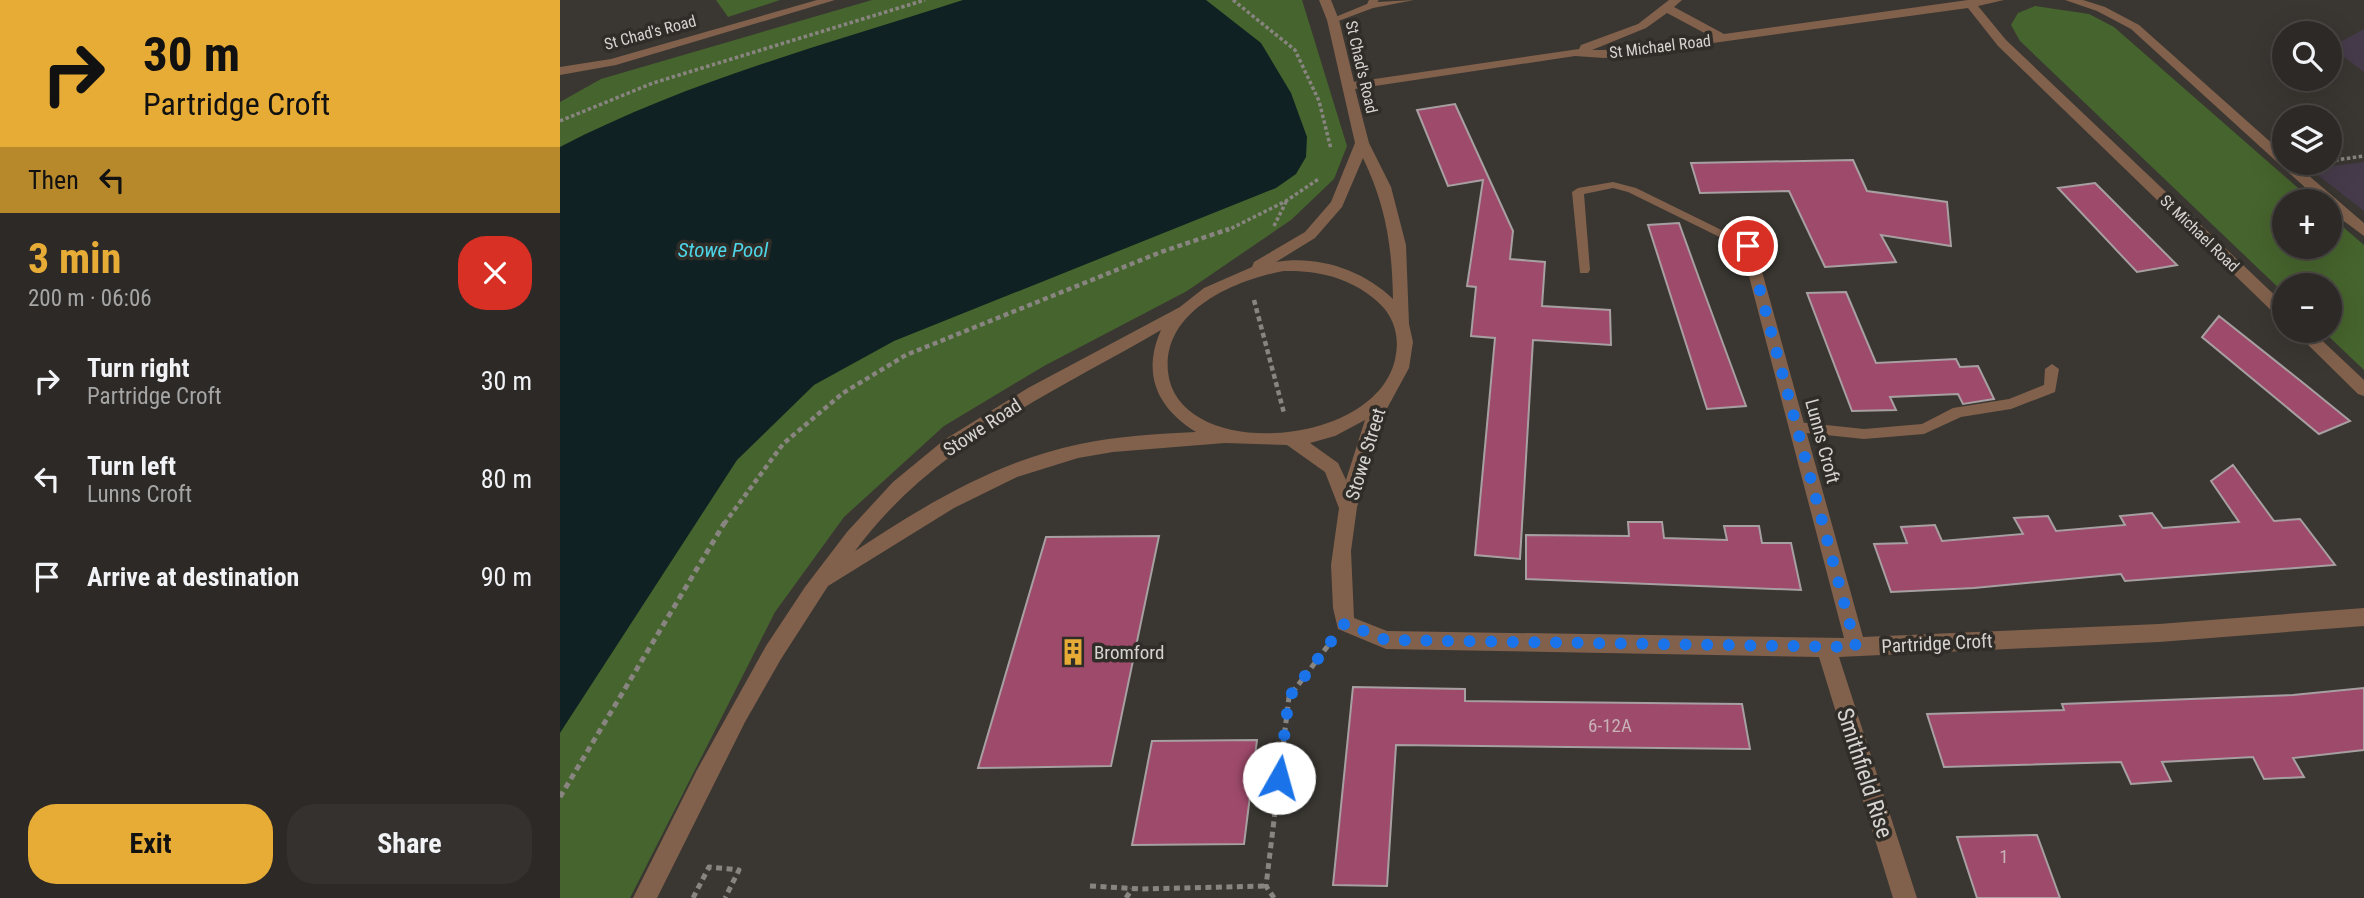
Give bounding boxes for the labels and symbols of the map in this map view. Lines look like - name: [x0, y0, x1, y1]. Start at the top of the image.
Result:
- street label: St Chad's Road: [602, 11, 698, 54]
- street label: St Chad's Road: [1342, 19, 1381, 115]
- street label: St Michael Road: [1608, 31, 1712, 62]
- street label: St Michael Road: [2156, 191, 2243, 276]
- pin: [1718, 216, 1778, 276]
- water label: Stowe Pool: [678, 238, 769, 262]
- street label: Stowe Road: [939, 394, 1026, 461]
- street label: Lunns Croft: [1800, 396, 1845, 486]
- street label: Stowe Street: [1341, 405, 1390, 503]
- street label: Partridge Croft: [1881, 629, 1993, 658]
- building icon: Bromford: [1058, 637, 1088, 667]
- place label: Bromford: [1094, 641, 1164, 664]
- street label: Smithfield Rise: [1831, 705, 1898, 842]
- house number: 6-12A: [1588, 714, 1632, 737]
- position arrow: [1242, 741, 1316, 815]
- house number: 1: [1999, 845, 2009, 868]

